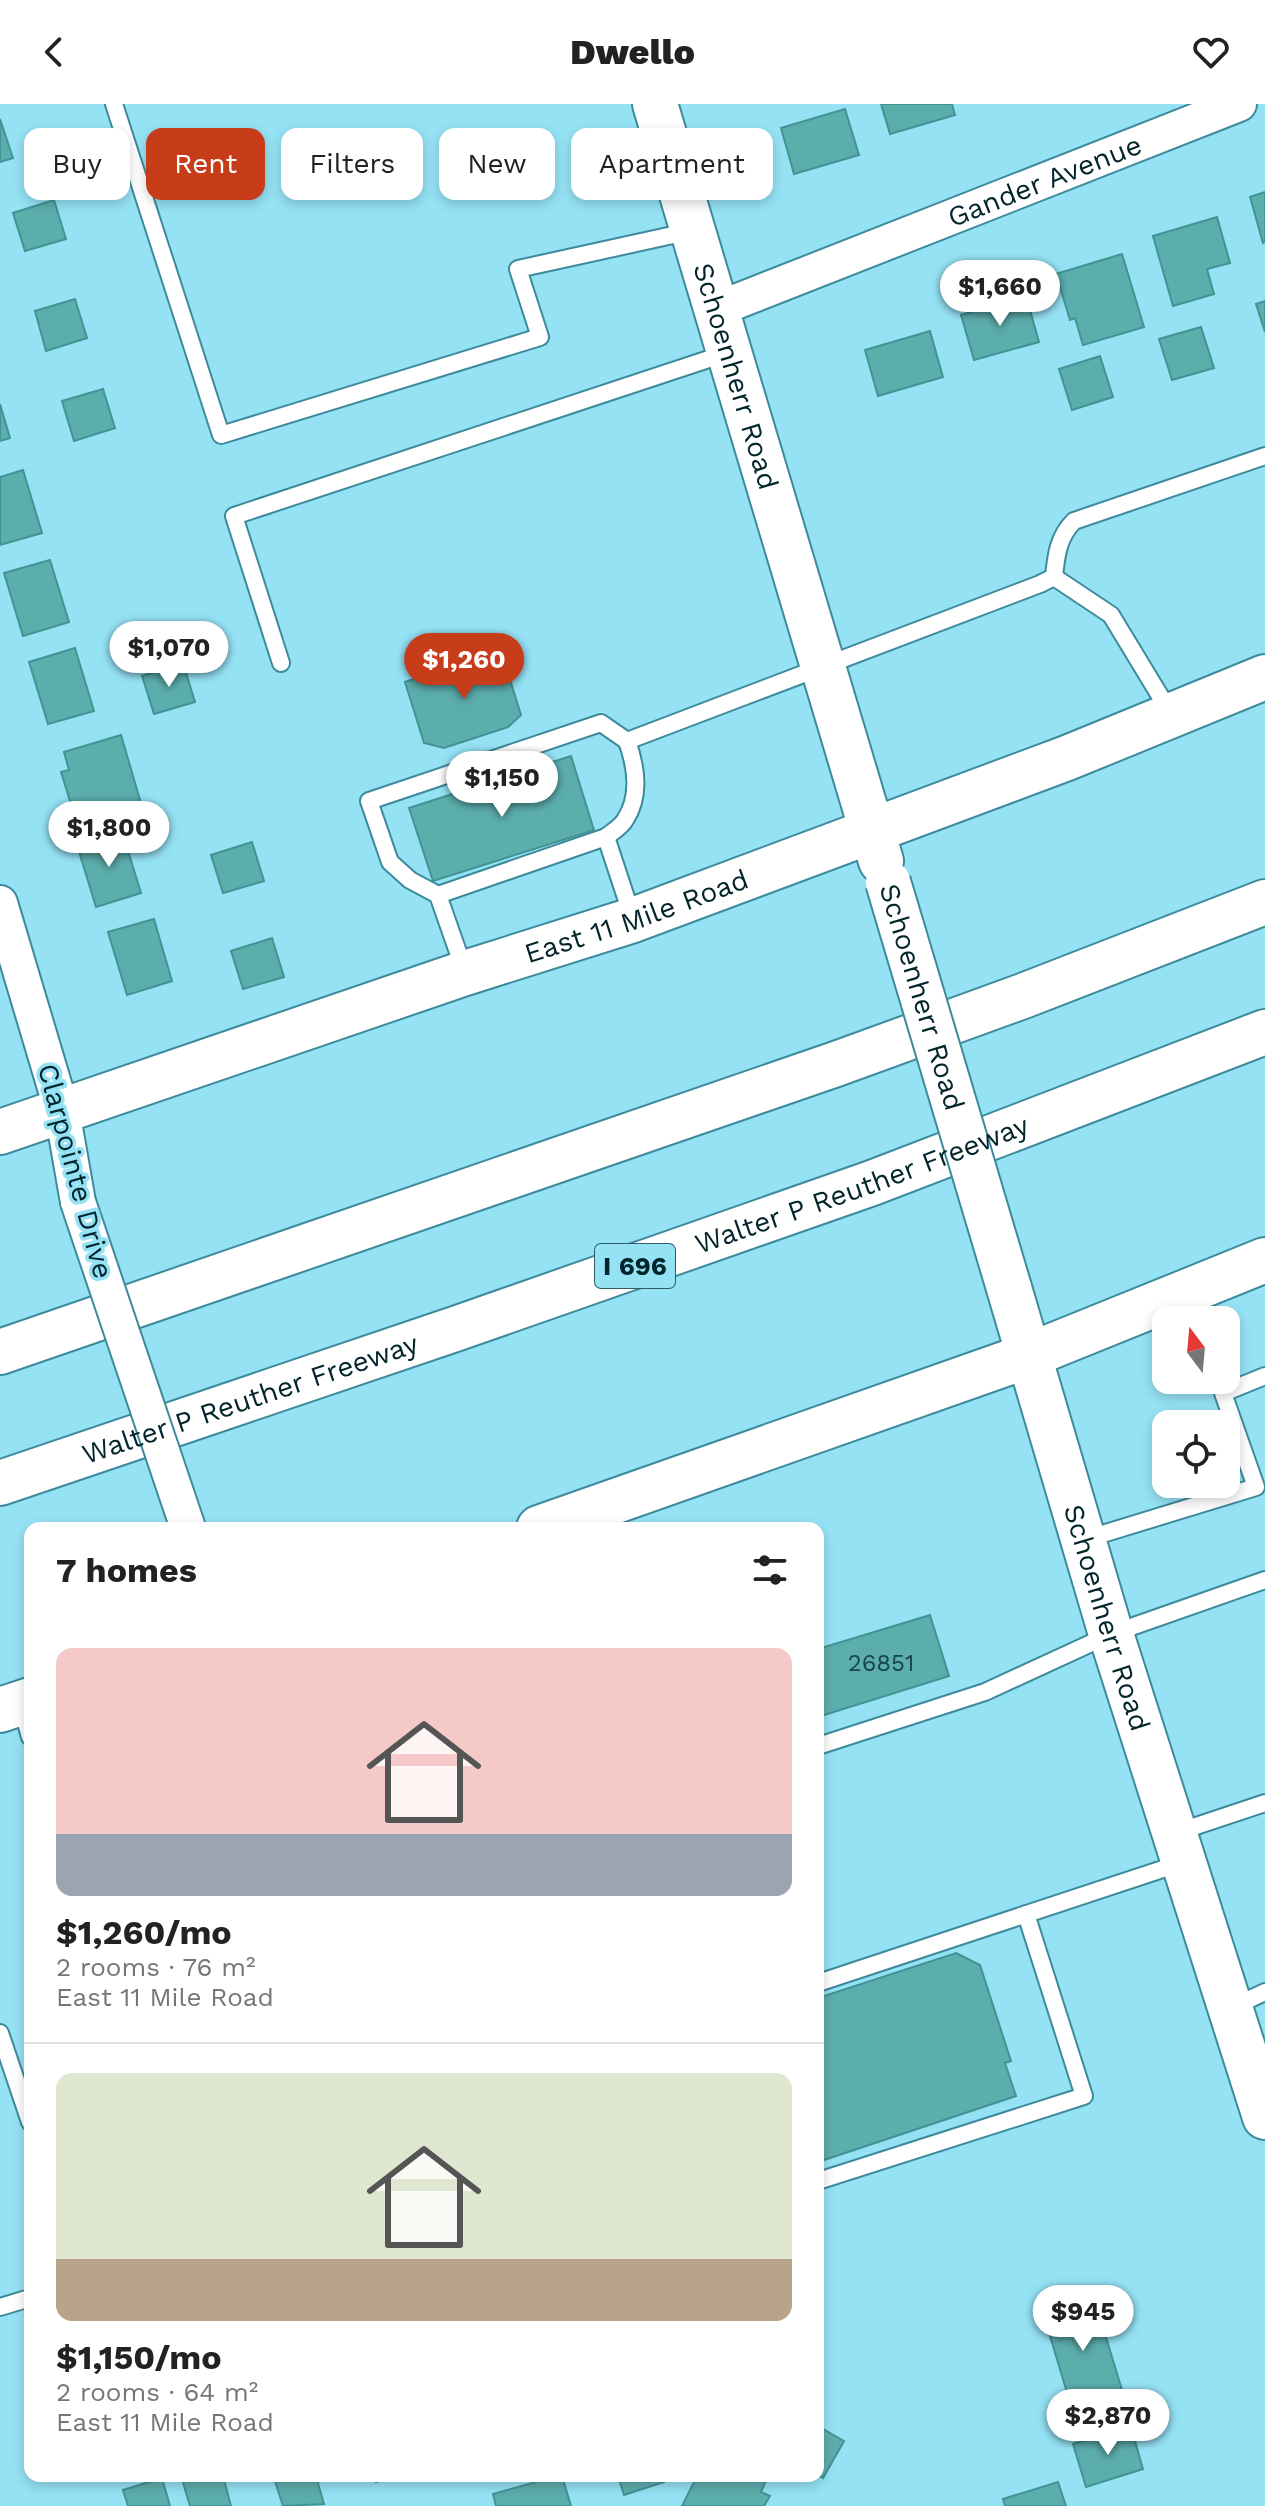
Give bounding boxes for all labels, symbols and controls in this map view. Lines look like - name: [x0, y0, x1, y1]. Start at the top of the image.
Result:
- icon: back: [32, 30, 76, 74]
- icon: heart: [1189, 30, 1233, 74]
- text: Dwello: [570, 31, 695, 73]
- chip: Buy: [24, 128, 130, 200]
- chip: Rent: [146, 128, 265, 200]
- chip: Filters: [281, 128, 423, 200]
- chip: New: [439, 128, 555, 200]
- chip: Apartment: [571, 128, 773, 200]
- street label: Gander Avenue: [943, 128, 1146, 234]
- street label: Schoenherr Road: [686, 259, 785, 494]
- pin: $1,660: [935, 260, 1065, 328]
- text: $1,660: [958, 271, 1042, 301]
- pin: $1,070: [104, 621, 234, 689]
- text: $1,070: [127, 632, 211, 662]
- pin: $1,260: [399, 633, 529, 701]
- text: $1,260: [422, 644, 506, 674]
- pin: $1,150: [437, 751, 567, 819]
- text: $1,150: [464, 762, 540, 792]
- pin: $1,800: [44, 801, 174, 869]
- text: $1,800: [66, 812, 152, 842]
- street label: East 11 Mile Road: [520, 862, 753, 970]
- street label: Schoenherr Road: [872, 880, 971, 1114]
- street label: Clarpointe Drive: [31, 1060, 120, 1282]
- street label: Walter P Reuther Freeway: [691, 1108, 1034, 1261]
- road number: I 696: [595, 1244, 675, 1288]
- north arrow: [1152, 1306, 1240, 1394]
- map controls: [1152, 1306, 1240, 1498]
- street label: Walter P Reuther Freeway: [78, 1327, 423, 1471]
- button: locate: [1152, 1410, 1240, 1498]
- street label: Schoenherr Road: [1057, 1501, 1157, 1735]
- icon: filters: [748, 1548, 792, 1592]
- text: 7 homes: [56, 1550, 197, 1590]
- house number: 26851: [848, 1649, 914, 1677]
- icon: home: [352, 1700, 496, 1844]
- text: $1,260/mo: [56, 1912, 232, 1952]
- text: 2 rooms · 76 m²: [56, 1952, 255, 1982]
- text: East 11 Mile Road: [56, 1982, 274, 2012]
- icon: home: [352, 2125, 496, 2269]
- pin: $945: [1036, 2285, 1130, 2353]
- text: $945: [1051, 2296, 1115, 2326]
- text: $1,150/mo: [56, 2337, 222, 2377]
- text: 2 rooms · 64 m²: [56, 2377, 258, 2407]
- pin: $2,870: [1043, 2389, 1173, 2457]
- text: $2,870: [1065, 2400, 1152, 2430]
- text: East 11 Mile Road: [56, 2407, 274, 2437]

